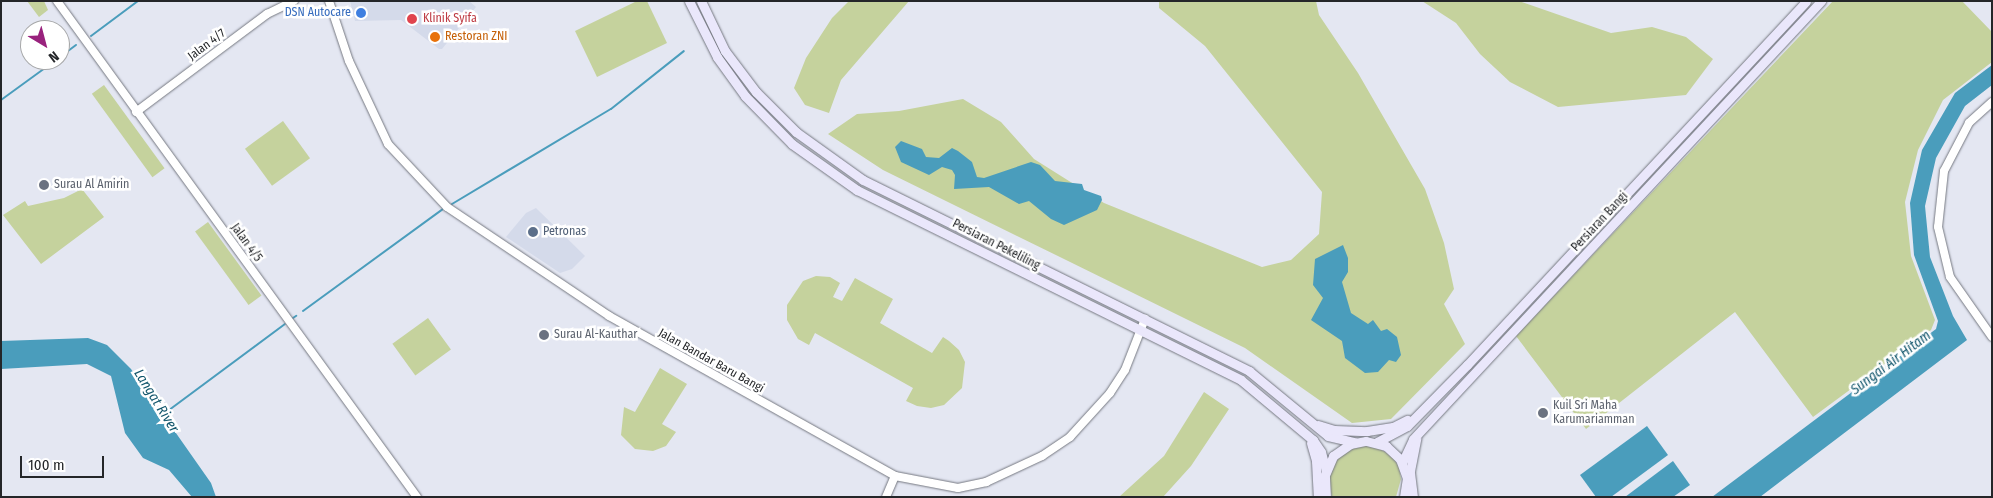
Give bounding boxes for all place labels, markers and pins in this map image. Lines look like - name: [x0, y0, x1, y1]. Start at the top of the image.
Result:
- place label: DSN Autocare: [285, 6, 351, 20]
- marker: DSN Autocare: [355, 7, 367, 19]
- marker: Klinik Syifa: [405, 12, 419, 26]
- place label: Klinik Syifa: [423, 12, 477, 26]
- place label: Restoran ZNI: [445, 30, 507, 44]
- marker: Restoran ZNI: [429, 31, 441, 43]
- place label: Surau Al Amirin: [54, 178, 129, 192]
- marker: Surau Al Amirin: [38, 179, 50, 191]
- place label: Petronas: [543, 225, 586, 239]
- marker: Petronas: [527, 226, 539, 238]
- place label: Surau Al-Kauthar: [554, 328, 638, 342]
- marker: Surau Al-Kauthar: [538, 329, 550, 341]
- place label: Kuil Sri Maha Karumariamman: [1553, 399, 1634, 427]
- marker: Kuil Sri Maha Karumariamman: [1537, 407, 1549, 419]

